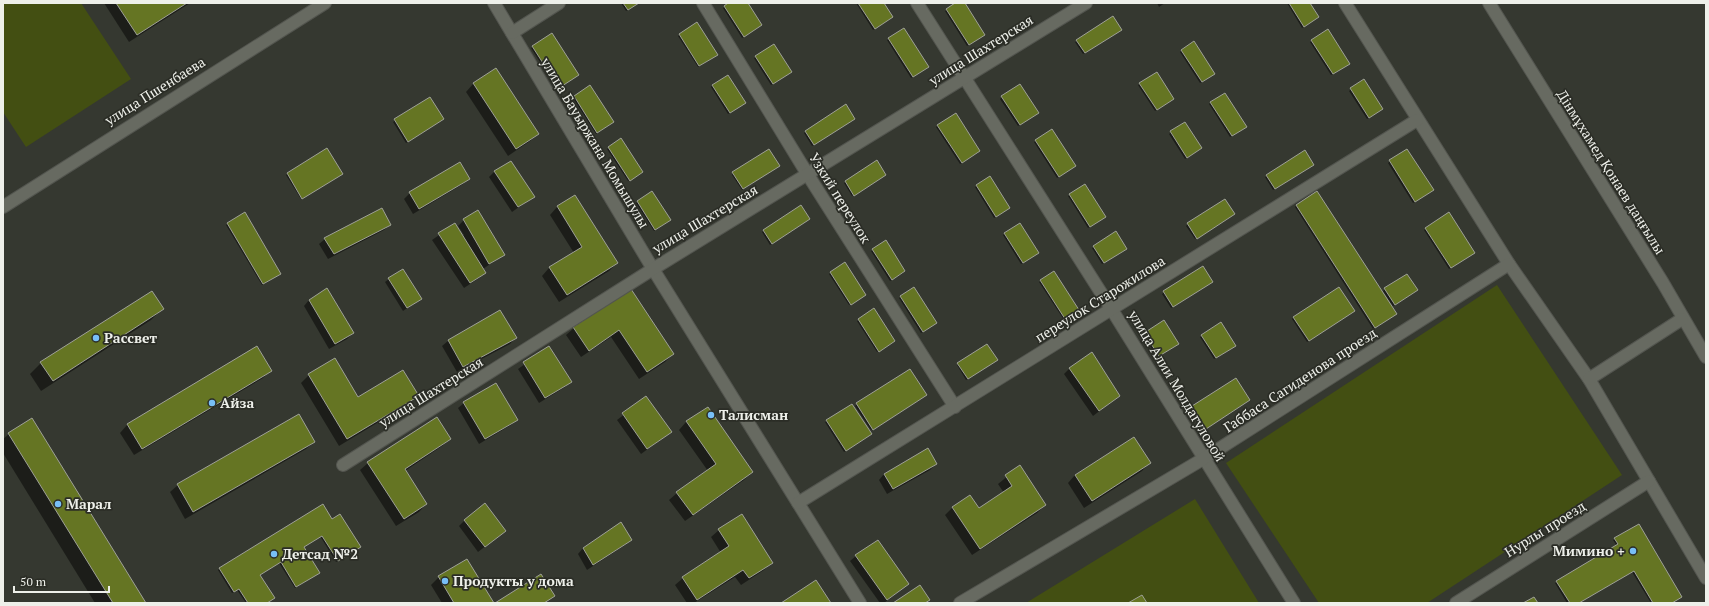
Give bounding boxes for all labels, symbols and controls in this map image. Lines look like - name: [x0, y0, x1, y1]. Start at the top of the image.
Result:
- street label: улица Шахтерская: [924, 10, 1037, 90]
- street label: улица Пшенбаева: [100, 52, 209, 130]
- street label: улица Бауыржана Момышулы: [536, 53, 654, 232]
- street label: Дінмұхамед Қонаев даңғылы: [1553, 86, 1670, 258]
- street label: Узкий переулок: [805, 149, 876, 247]
- street label: улица Шахтерская: [648, 180, 761, 258]
- street label: переулок Старожилова: [1031, 251, 1168, 346]
- street label: улица Алии Молдагуловой: [1124, 306, 1230, 465]
- street label: Габбаса Сагиденова проезд: [1220, 323, 1380, 436]
- place label: Рассвет: [104, 328, 158, 347]
- marker: Рассвет: [91, 333, 101, 343]
- street label: улица Шахтерская: [374, 352, 487, 432]
- place label: Айза: [220, 393, 255, 412]
- marker: Айза: [207, 398, 217, 408]
- place label: Талисман: [719, 405, 788, 424]
- marker: Талисман: [706, 410, 716, 420]
- place label: Марал: [66, 494, 111, 513]
- street label: Нурлы проезд: [1501, 496, 1589, 561]
- marker: Марал: [53, 499, 63, 509]
- place label: Мимино +: [1553, 541, 1625, 560]
- place label: Детсад №2: [282, 544, 358, 563]
- marker: Мимино +: [1628, 546, 1638, 556]
- marker: Детсад №2: [269, 549, 279, 559]
- scale bar: [14, 568, 109, 594]
- place label: Продукты у дома: [453, 571, 574, 590]
- text: 50 m: [20, 574, 47, 589]
- marker: Продукты у дома: [440, 576, 450, 586]

